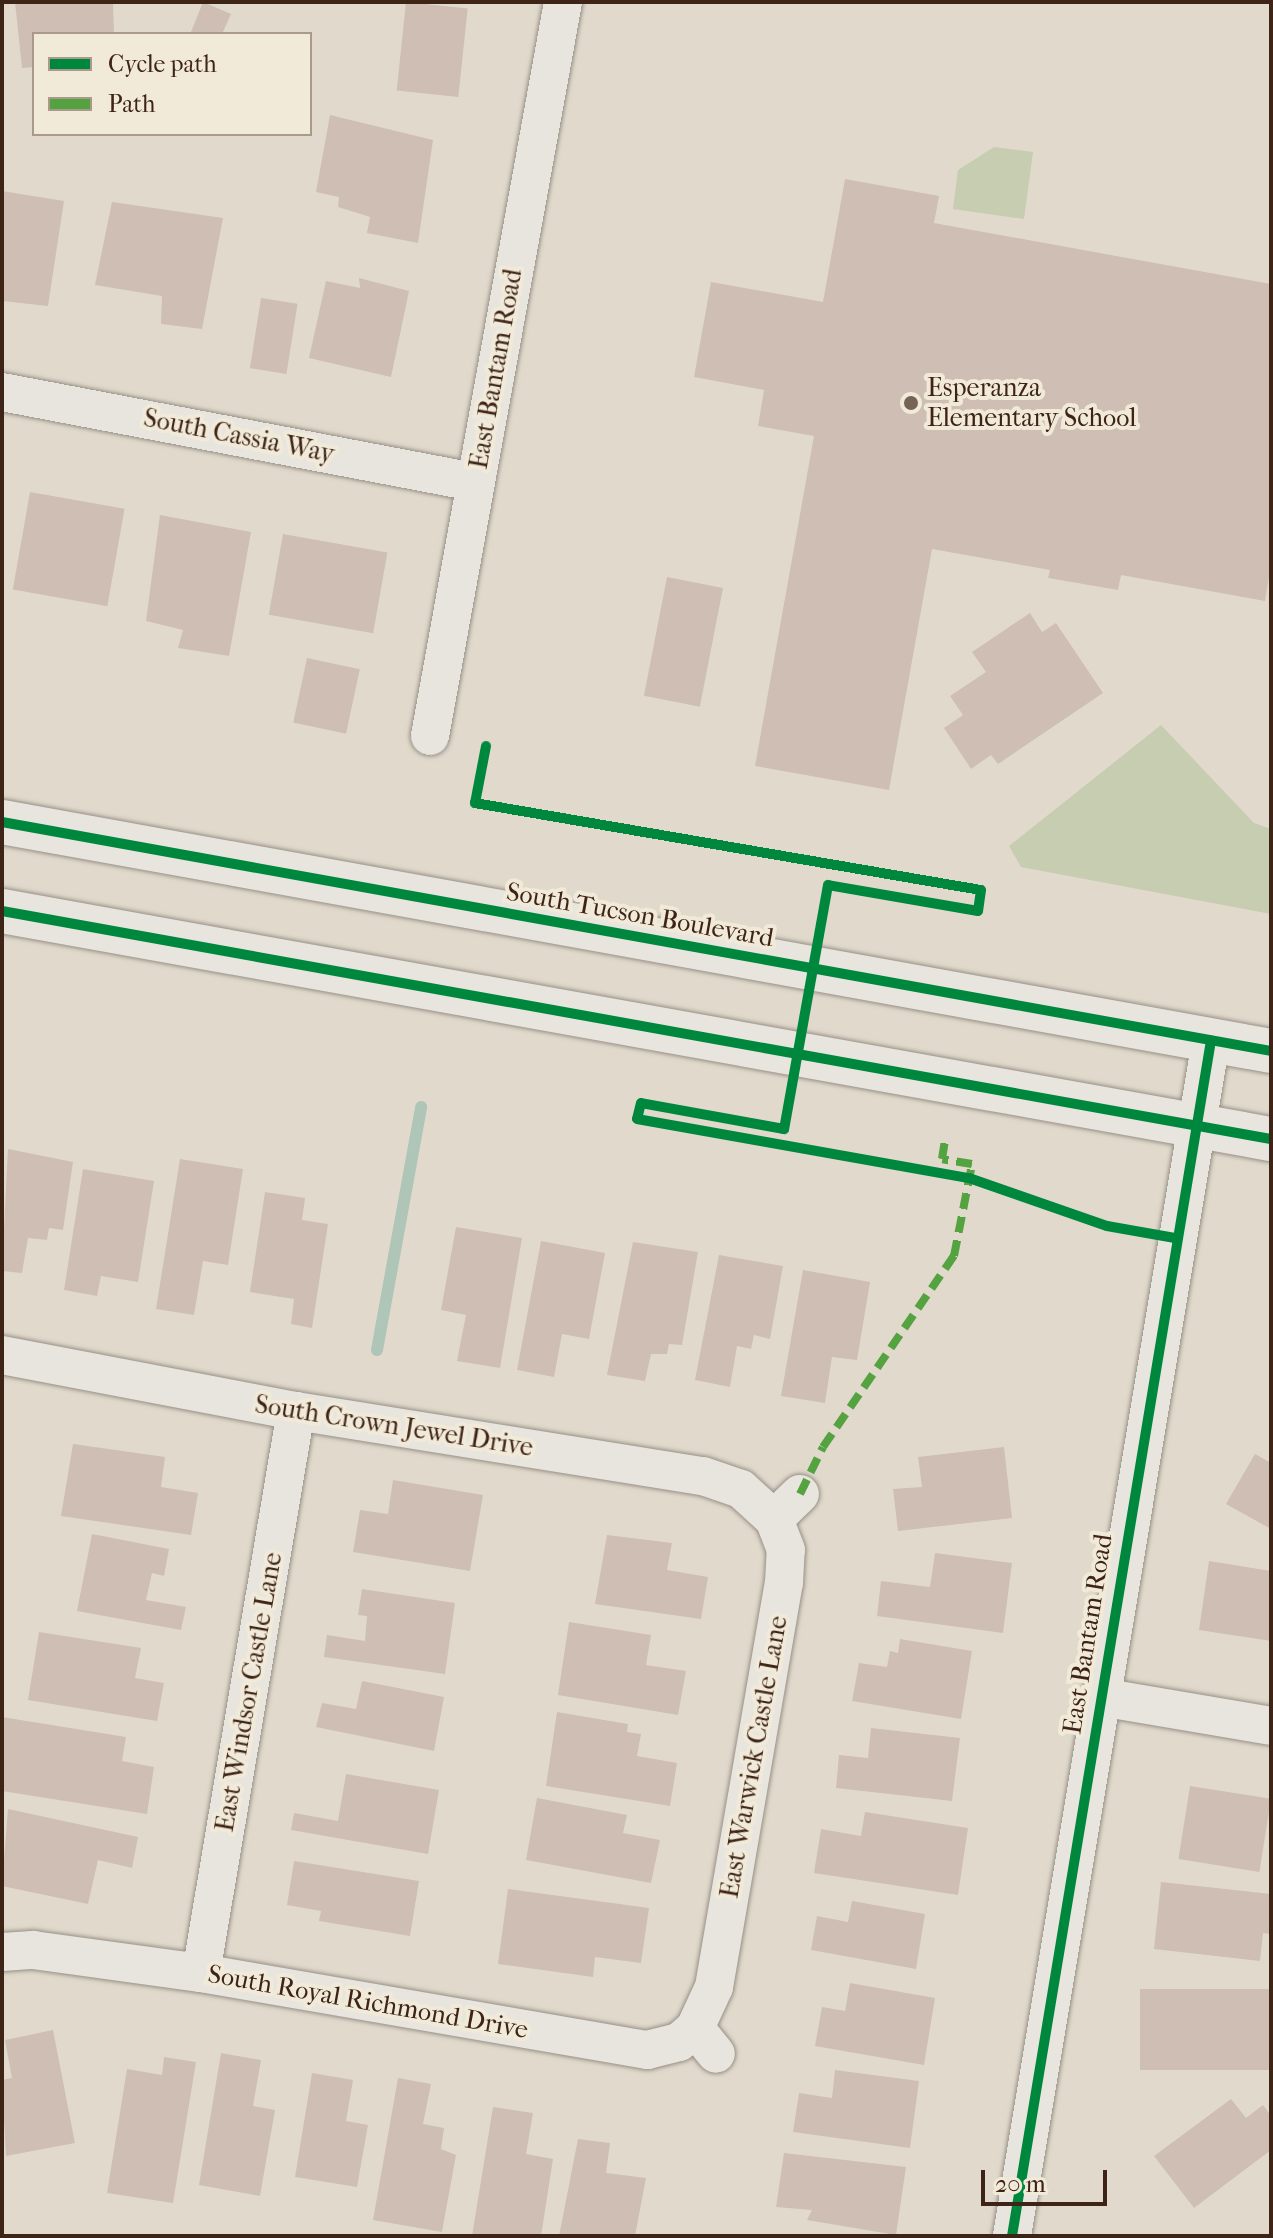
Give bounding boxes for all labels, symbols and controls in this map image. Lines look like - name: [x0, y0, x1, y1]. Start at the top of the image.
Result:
- legend: [32, 32, 312, 136]
- text: Cycle path: [108, 50, 217, 78]
- text: Path: [108, 90, 155, 118]
- street label: East Bantam Road: [463, 267, 529, 471]
- place label: Esperanza Elementary School: [927, 372, 1136, 434]
- marker: Esperanza Elementary School: [902, 394, 920, 412]
- street label: South Cassia Way: [141, 402, 337, 470]
- street label: South Tucson Boulevard: [504, 876, 776, 954]
- street label: South Crown Jewel Drive: [253, 1389, 535, 1463]
- street label: East Bantam Road: [1057, 1532, 1119, 1736]
- street label: East Windsor Castle Lane: [209, 1550, 289, 1834]
- street label: East Warwick Castle Lane: [714, 1613, 794, 1901]
- street label: South Royal Richmond Drive: [205, 1958, 531, 2046]
- scale bar: [985, 2154, 1111, 2204]
- text: 20 m: [995, 2170, 1046, 2198]

